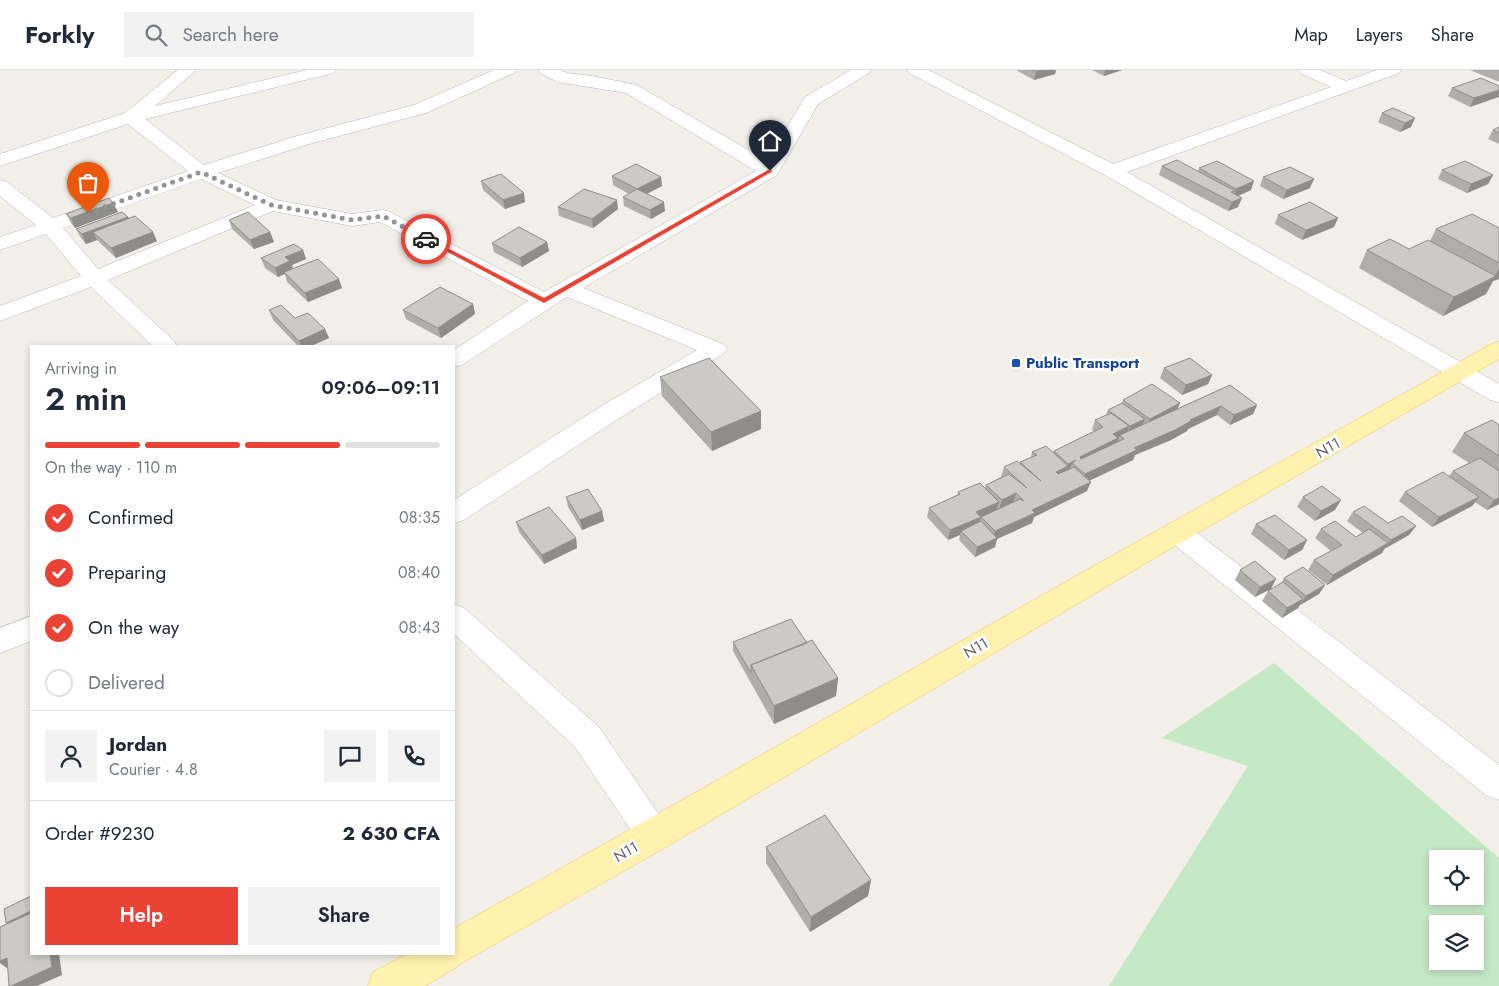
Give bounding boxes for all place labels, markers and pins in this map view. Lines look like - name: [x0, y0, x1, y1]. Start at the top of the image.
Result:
- pin: [749, 120, 791, 171]
- pin: [67, 162, 109, 213]
- place label: Public Transport: [1026, 352, 1139, 374]
- marker: Public Transport: [1010, 357, 1022, 369]

